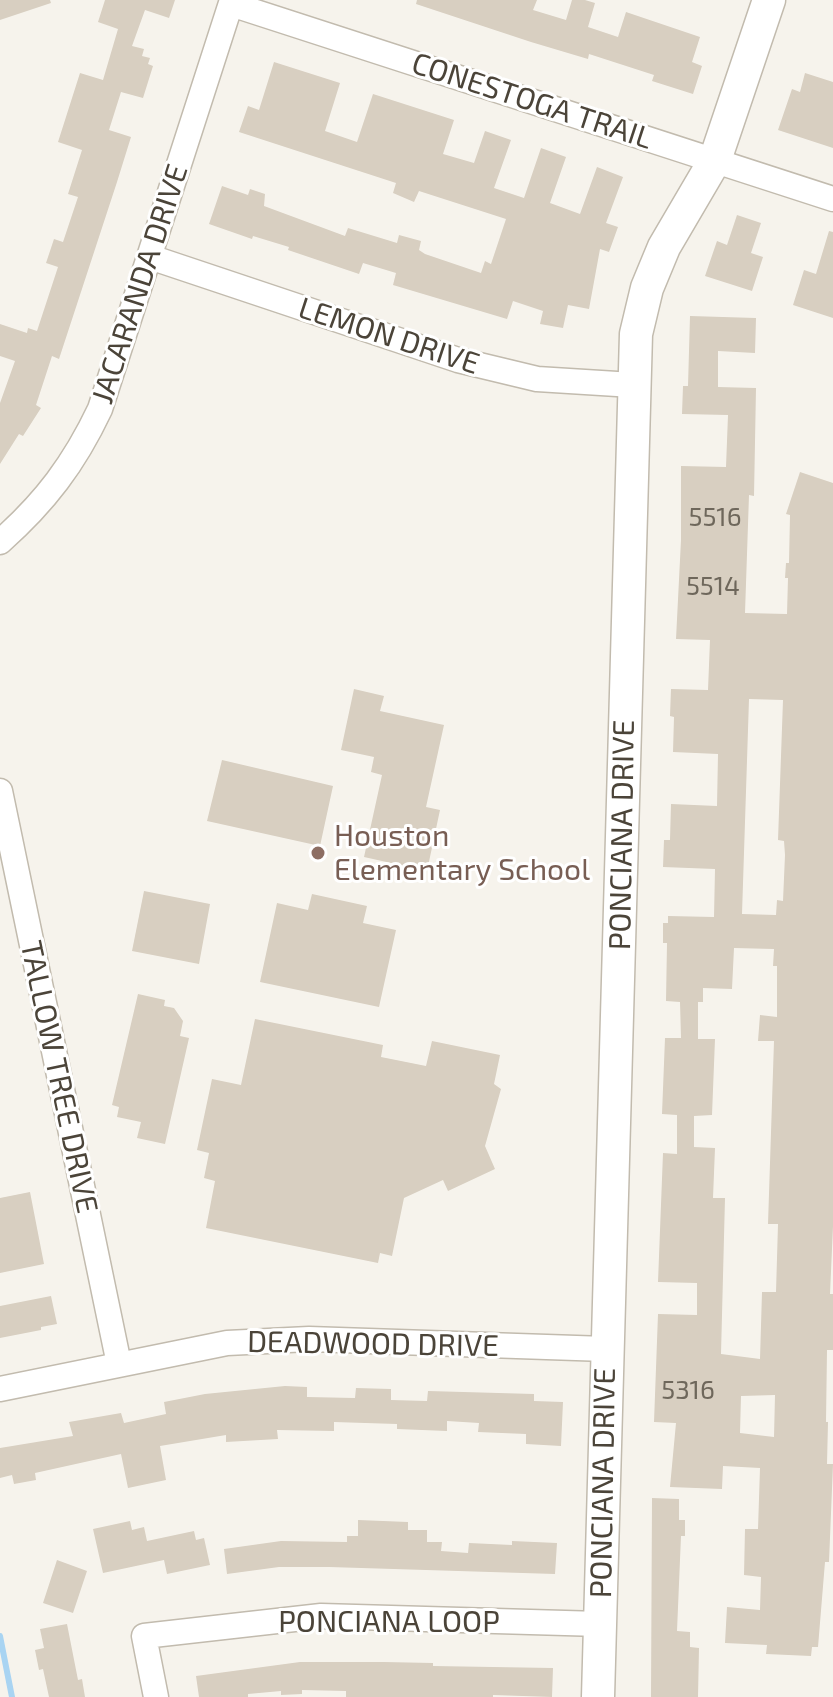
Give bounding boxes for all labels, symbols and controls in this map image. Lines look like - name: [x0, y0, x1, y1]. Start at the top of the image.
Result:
- street label: CONESTOGA TRAIL: [407, 45, 657, 157]
- street label: JACARANDA DRIVE: [84, 160, 196, 408]
- street label: LEMON DRIVE: [294, 290, 484, 382]
- house number: 5516: [688, 501, 742, 533]
- house number: 5514: [686, 570, 740, 602]
- street label: PONCIANA DRIVE: [602, 720, 642, 950]
- place label: Houston Elementary School: [334, 818, 590, 888]
- marker: Houston Elementary School: [309, 844, 327, 862]
- street label: TALLOW TREE DRIVE: [13, 938, 105, 1216]
- street label: DEADWOOD DRIVE: [247, 1324, 499, 1364]
- street label: PONCIANA DRIVE: [583, 1368, 623, 1598]
- house number: 5316: [661, 1374, 715, 1406]
- street label: PONCIANA LOOP: [278, 1604, 500, 1640]

